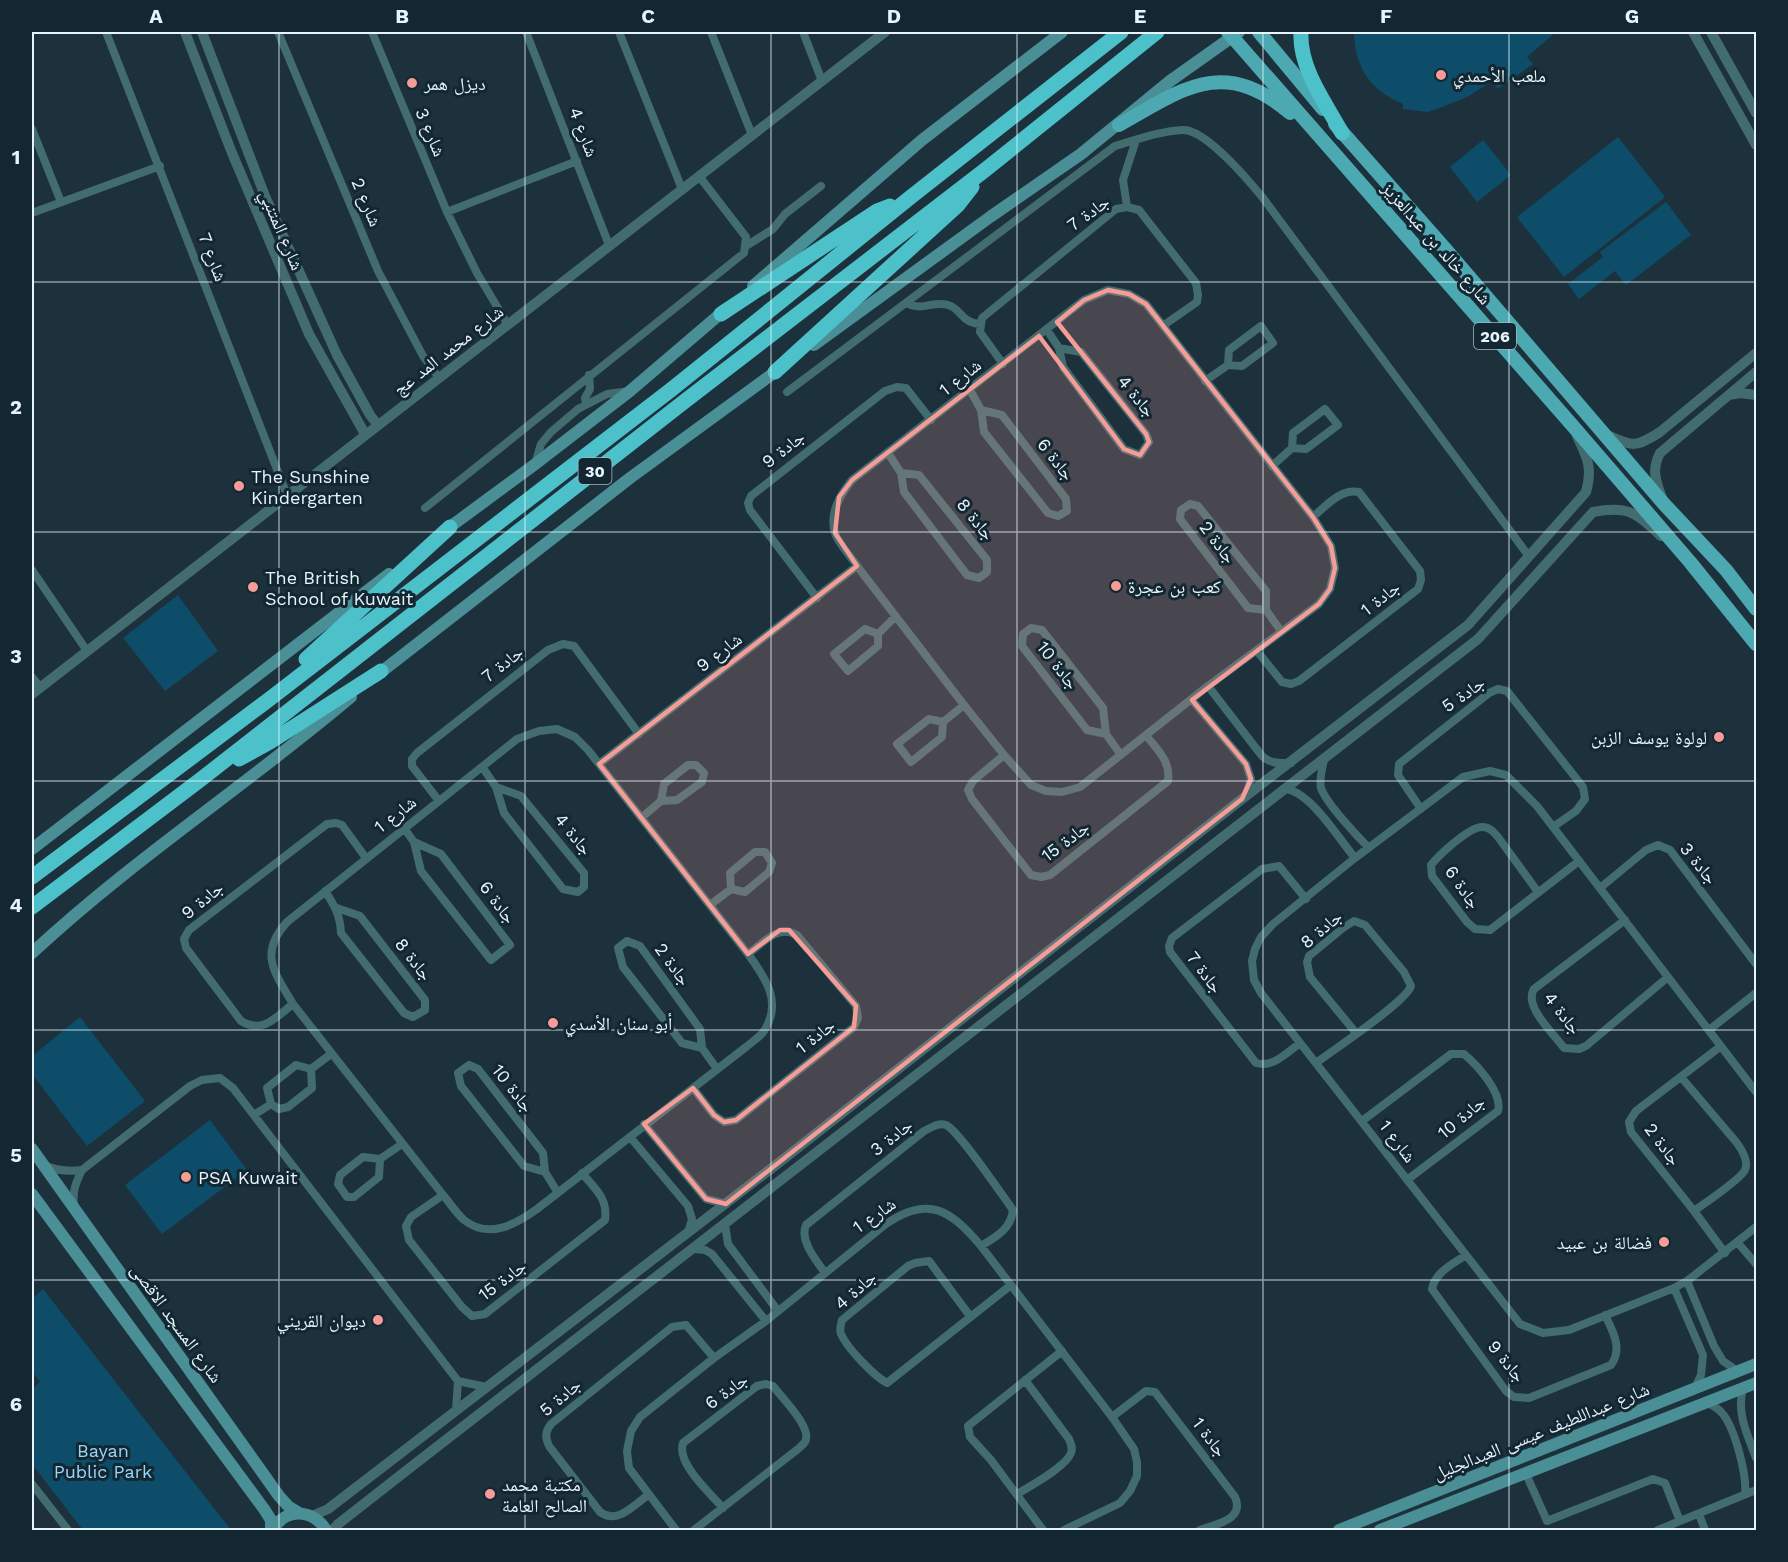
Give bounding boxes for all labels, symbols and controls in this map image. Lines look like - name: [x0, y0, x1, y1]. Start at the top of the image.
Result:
- text: A: [149, 4, 163, 28]
- text: B: [395, 4, 409, 28]
- text: C: [641, 4, 655, 28]
- text: D: [887, 4, 901, 28]
- text: E: [1134, 4, 1146, 28]
- text: F: [1380, 4, 1392, 28]
- text: G: [1625, 4, 1639, 28]
- place label: ملعب الأحمدي: [1453, 65, 1546, 90]
- marker: ملعب الأحمدي: [1434, 68, 1448, 82]
- place label: ديزل همر: [423, 73, 486, 95]
- marker: ديزل همر: [405, 76, 419, 90]
- street label: شارع 3: [410, 104, 451, 160]
- street label: شارع 4: [564, 104, 603, 160]
- text: 1: [12, 145, 20, 169]
- street label: شارع 2: [346, 174, 387, 230]
- street label: شارع خالد بن عبدالعزيز: [1377, 177, 1496, 309]
- street label: شارع المتنبي: [251, 187, 308, 275]
- street label: جادة 7: [1063, 191, 1113, 235]
- street label: شارع 7: [193, 230, 232, 285]
- street label: شارع محمد المد عج: [389, 300, 508, 401]
- road number: 206: [1474, 323, 1516, 349]
- street label: شارع 1: [935, 354, 986, 401]
- street label: جادة 4: [1114, 371, 1160, 421]
- text: 2: [10, 395, 22, 419]
- street label: جادة 9: [758, 426, 808, 472]
- street label: جادة 6: [1033, 434, 1079, 484]
- road number: 30: [578, 458, 612, 484]
- place label: The Sunshine Kindergarten: [251, 466, 370, 508]
- marker: The Sunshine Kindergarten: [232, 479, 246, 493]
- street label: جادة 8: [953, 494, 999, 544]
- street label: جادة 2: [1195, 517, 1241, 567]
- place label: The British School of Kuwait: [265, 567, 414, 609]
- place label: كعب بن عجرة: [1128, 576, 1222, 598]
- street label: جادة 1: [1356, 576, 1404, 620]
- marker: كعب بن عجرة: [1109, 579, 1123, 593]
- marker: The British School of Kuwait: [246, 580, 260, 594]
- street label: شارع 9: [692, 628, 746, 677]
- street label: جادة 10: [1033, 637, 1083, 693]
- street label: جادة 7: [477, 641, 527, 687]
- text: 3: [10, 644, 22, 668]
- street label: جادة 5: [1438, 672, 1489, 716]
- place label: لولوة يوسف الزبن: [1591, 727, 1707, 749]
- marker: لولوة يوسف الزبن: [1712, 730, 1726, 744]
- street label: شارع 1: [370, 791, 421, 838]
- street label: جادة 4: [551, 809, 597, 859]
- street label: جادة 15: [1037, 816, 1093, 866]
- street label: جادة 3: [1676, 838, 1722, 888]
- street label: جادة 6: [1441, 861, 1485, 913]
- street label: جادة 9: [177, 877, 227, 923]
- street label: جادة 6: [475, 877, 521, 928]
- text: 4: [10, 893, 23, 917]
- street label: جادة 8: [1296, 906, 1346, 953]
- street label: جادة 8: [391, 934, 437, 984]
- street label: جادة 2: [650, 939, 695, 989]
- street label: جادة 7: [1182, 947, 1228, 997]
- street label: جادة 4: [1540, 988, 1586, 1038]
- place label: أبو سنان الأسدي: [565, 1013, 672, 1038]
- street label: جادة 1: [791, 1014, 839, 1058]
- marker: أبو سنان الأسدي: [546, 1016, 560, 1030]
- street label: جادة 10: [488, 1060, 538, 1116]
- street label: جادة 10: [1433, 1091, 1489, 1143]
- street label: جادة 3: [866, 1114, 916, 1160]
- street label: شارع 1: [1375, 1116, 1421, 1167]
- street label: جادة 2: [1640, 1119, 1686, 1169]
- text: 5: [10, 1143, 22, 1167]
- place label: PSA Kuwait: [198, 1167, 298, 1188]
- marker: PSA Kuwait: [179, 1170, 193, 1184]
- street label: شارع 1: [849, 1193, 900, 1238]
- place label: فضالة بن عبيد: [1557, 1232, 1652, 1254]
- marker: فضالة بن عبيد: [1657, 1235, 1671, 1249]
- street label: جادة 15: [474, 1255, 530, 1305]
- street label: شارع المسجد الاقصى: [126, 1259, 227, 1387]
- street label: جادة 4: [830, 1266, 880, 1314]
- place label: ديوان القريني: [277, 1310, 366, 1335]
- marker: ديوان القريني: [371, 1313, 385, 1327]
- street label: جادة 9: [1484, 1336, 1530, 1386]
- street label: جادة 6: [700, 1368, 752, 1414]
- street label: جادة 5: [535, 1374, 585, 1420]
- street label: شارع عبداللطيف عيسى العبدالجليل: [1430, 1378, 1653, 1485]
- text: 6: [10, 1392, 22, 1416]
- street label: جادة 1: [1188, 1413, 1232, 1461]
- park label: Bayan Public Park: [54, 1440, 152, 1482]
- place label: مكتبة محمد الصالح العامة: [502, 1474, 587, 1518]
- marker: مكتبة محمد الصالح العامة: [483, 1487, 497, 1501]

